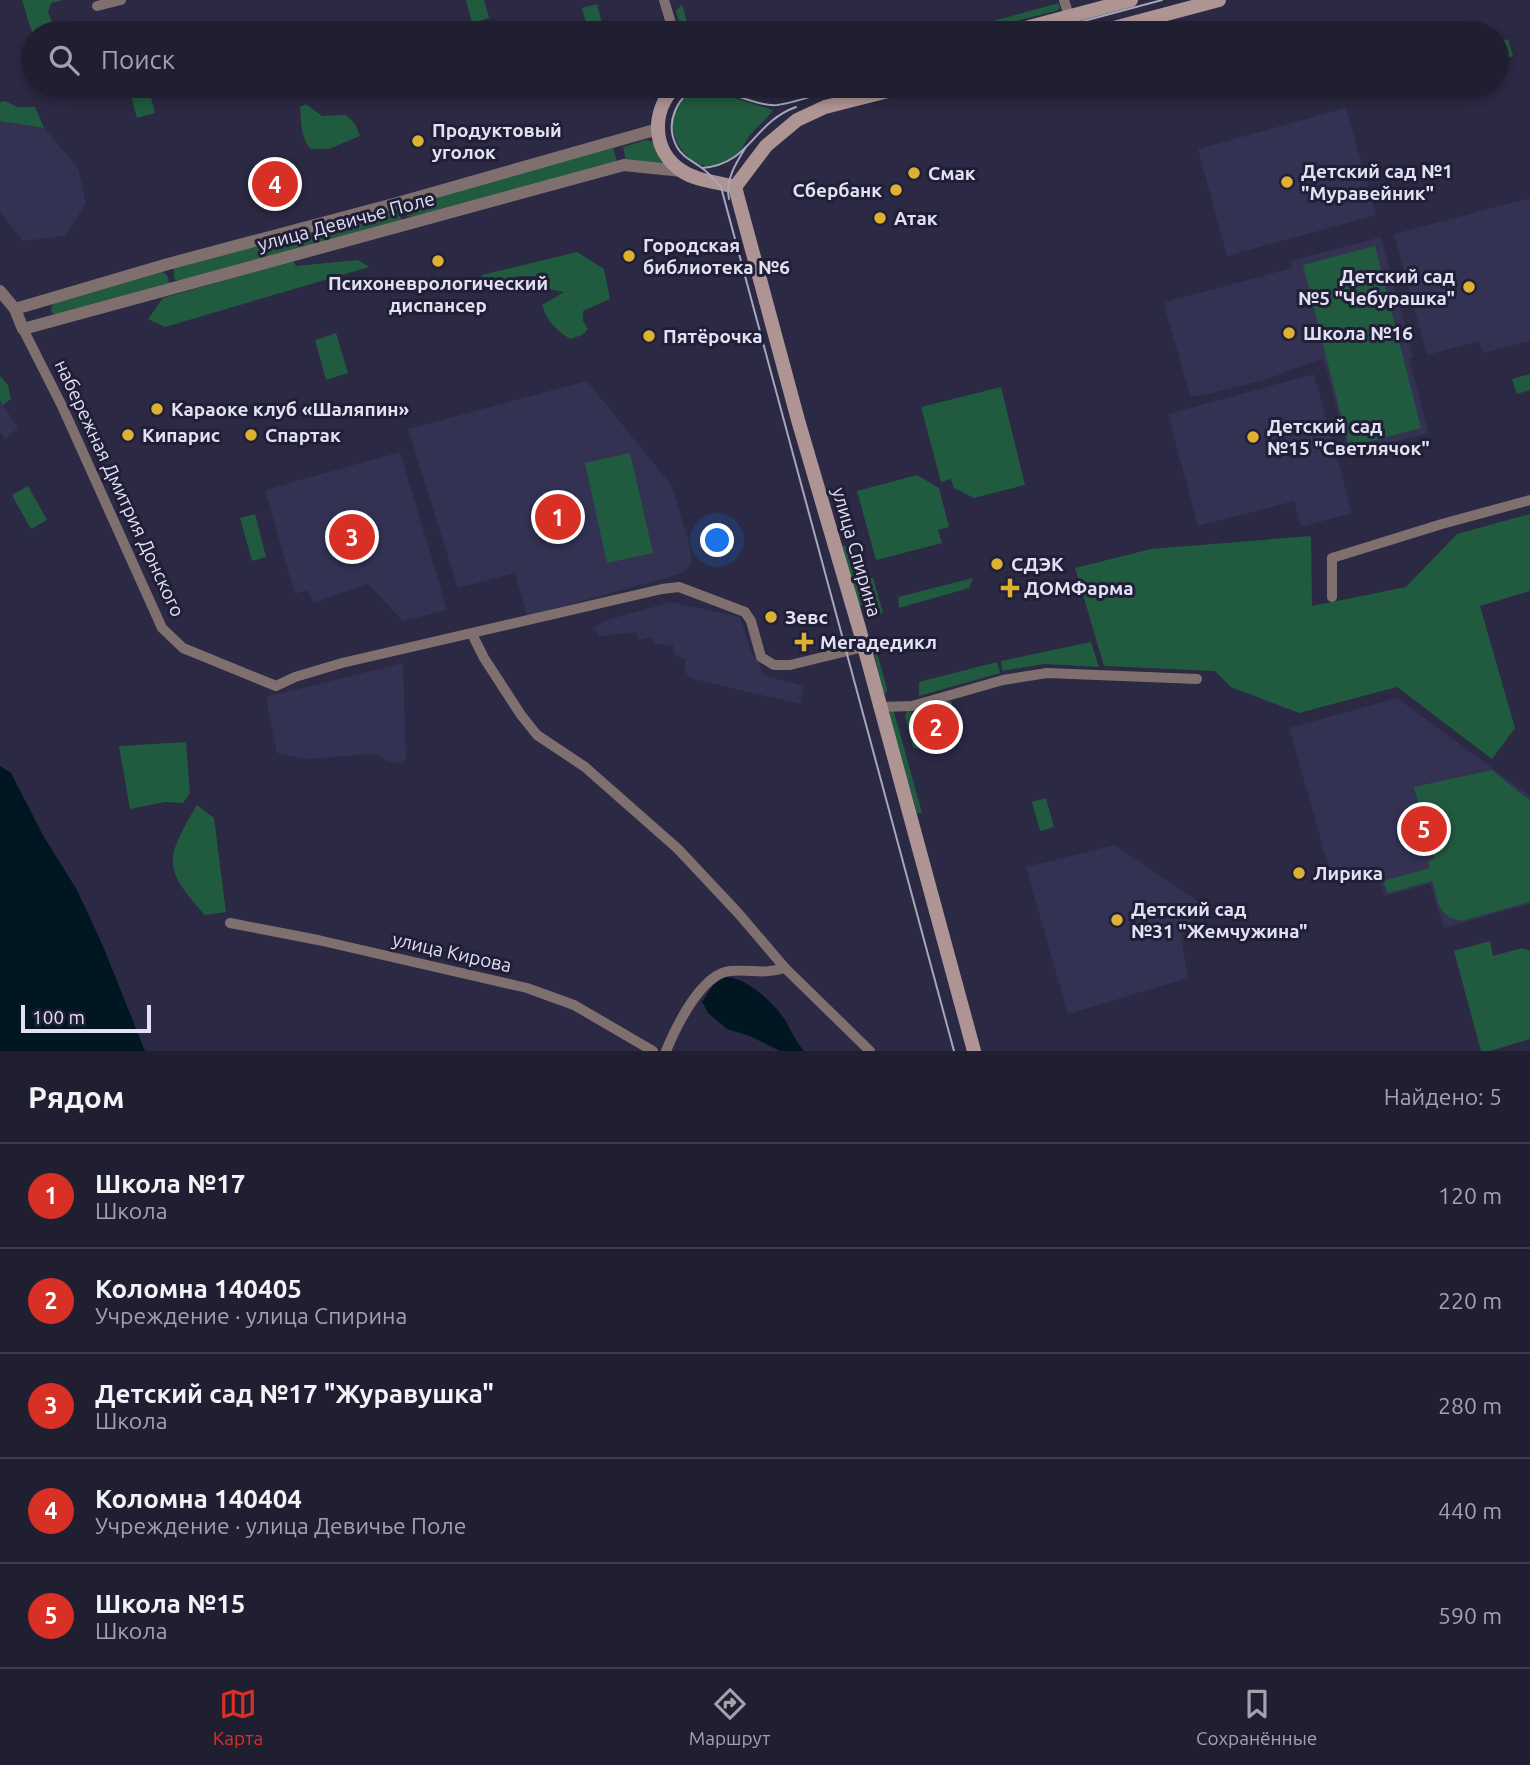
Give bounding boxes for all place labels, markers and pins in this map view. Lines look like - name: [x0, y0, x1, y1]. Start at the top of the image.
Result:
- place label: Продуктовый уголок: [432, 119, 562, 163]
- marker: Продуктовый уголок: [410, 133, 426, 149]
- pin: 4: [252, 158, 298, 210]
- place label: Детский сад №1 "Муравейник": [1301, 160, 1453, 204]
- place label: Смак: [928, 162, 976, 184]
- marker: Смак: [906, 165, 922, 181]
- marker: Детский сад №1 "Муравейник": [1279, 174, 1295, 190]
- place label: Сбербанк: [793, 179, 882, 201]
- marker: Сбербанк: [888, 182, 904, 198]
- place label: Атак: [894, 207, 938, 229]
- marker: Атак: [872, 210, 888, 226]
- place label: Городская библиотека №6: [643, 234, 790, 278]
- marker: Городская библиотека №6: [621, 248, 637, 264]
- marker: Психоневрологический диспансер: [430, 253, 446, 269]
- place label: Детский сад №5 "Чебурашка": [1298, 265, 1456, 309]
- place label: Психоневрологический диспансер: [328, 272, 548, 316]
- marker: Детский сад №5 "Чебурашка": [1461, 279, 1477, 295]
- place label: Школа №16: [1303, 322, 1413, 344]
- place label: Пятёрочка: [663, 325, 762, 347]
- marker: Школа №16: [1281, 325, 1297, 341]
- marker: Пятёрочка: [641, 328, 657, 344]
- place label: Караоке клуб «Шаляпин»: [171, 398, 409, 420]
- marker: Караоке клуб «Шаляпин»: [149, 401, 165, 417]
- place label: Детский сад №15 "Светлячок": [1267, 415, 1430, 459]
- place label: Кипарис: [142, 424, 220, 446]
- place label: Спартак: [265, 424, 341, 446]
- marker: Кипарис: [120, 427, 136, 443]
- marker: Спартак: [243, 427, 259, 443]
- marker: Детский сад №15 "Светлячок": [1245, 429, 1261, 445]
- pin: 1: [535, 491, 581, 543]
- pin: 3: [329, 511, 375, 563]
- place label: СДЭК: [1011, 553, 1064, 575]
- marker: СДЭК: [989, 556, 1005, 572]
- place label: ДОМФарма: [1024, 577, 1134, 599]
- marker: ДОМФарма: [1002, 580, 1018, 596]
- place label: Зевс: [785, 606, 828, 628]
- marker: Зевс: [763, 609, 779, 625]
- place label: Мегадедикл: [820, 631, 937, 653]
- marker: Мегадедикл: [794, 632, 814, 652]
- pin: 2: [913, 701, 959, 753]
- pin: 5: [1401, 803, 1447, 855]
- place label: Лирика: [1313, 862, 1383, 884]
- marker: Лирика: [1291, 865, 1307, 881]
- place label: Детский сад №31 "Жемчужина": [1131, 898, 1308, 942]
- marker: Детский сад №31 "Жемчужина": [1109, 912, 1125, 928]

